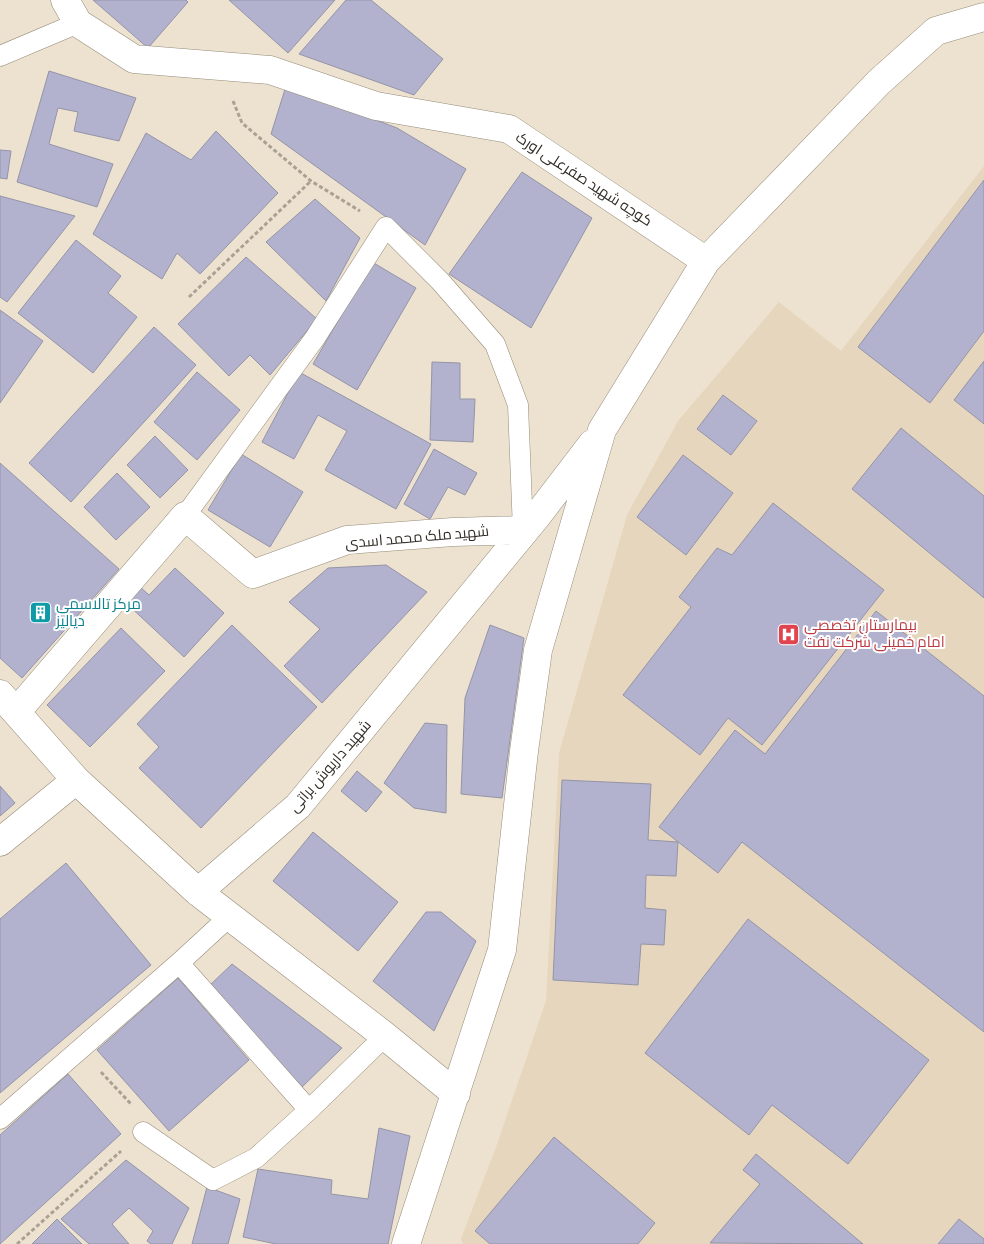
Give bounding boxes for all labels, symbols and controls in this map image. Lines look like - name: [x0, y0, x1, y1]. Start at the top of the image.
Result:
- street label: کوچه شهید صفرعلی اورک: [512, 127, 656, 231]
- street label: شهید ملک محمد اسدی: [344, 521, 490, 553]
- place label: مرکز تالاسمی دیالیز: [55, 594, 141, 630]
- building icon: مرکز تالاسمی دیالیز: [28, 601, 52, 625]
- place label: بیمارستان تخصصی امام خمینی شرکت نفت: [804, 615, 945, 652]
- hospital icon: بیمارستان تخصصی امام خمینی شرکت نفت: [776, 622, 800, 646]
- street label: شهید داریوش براتی: [284, 716, 376, 816]

